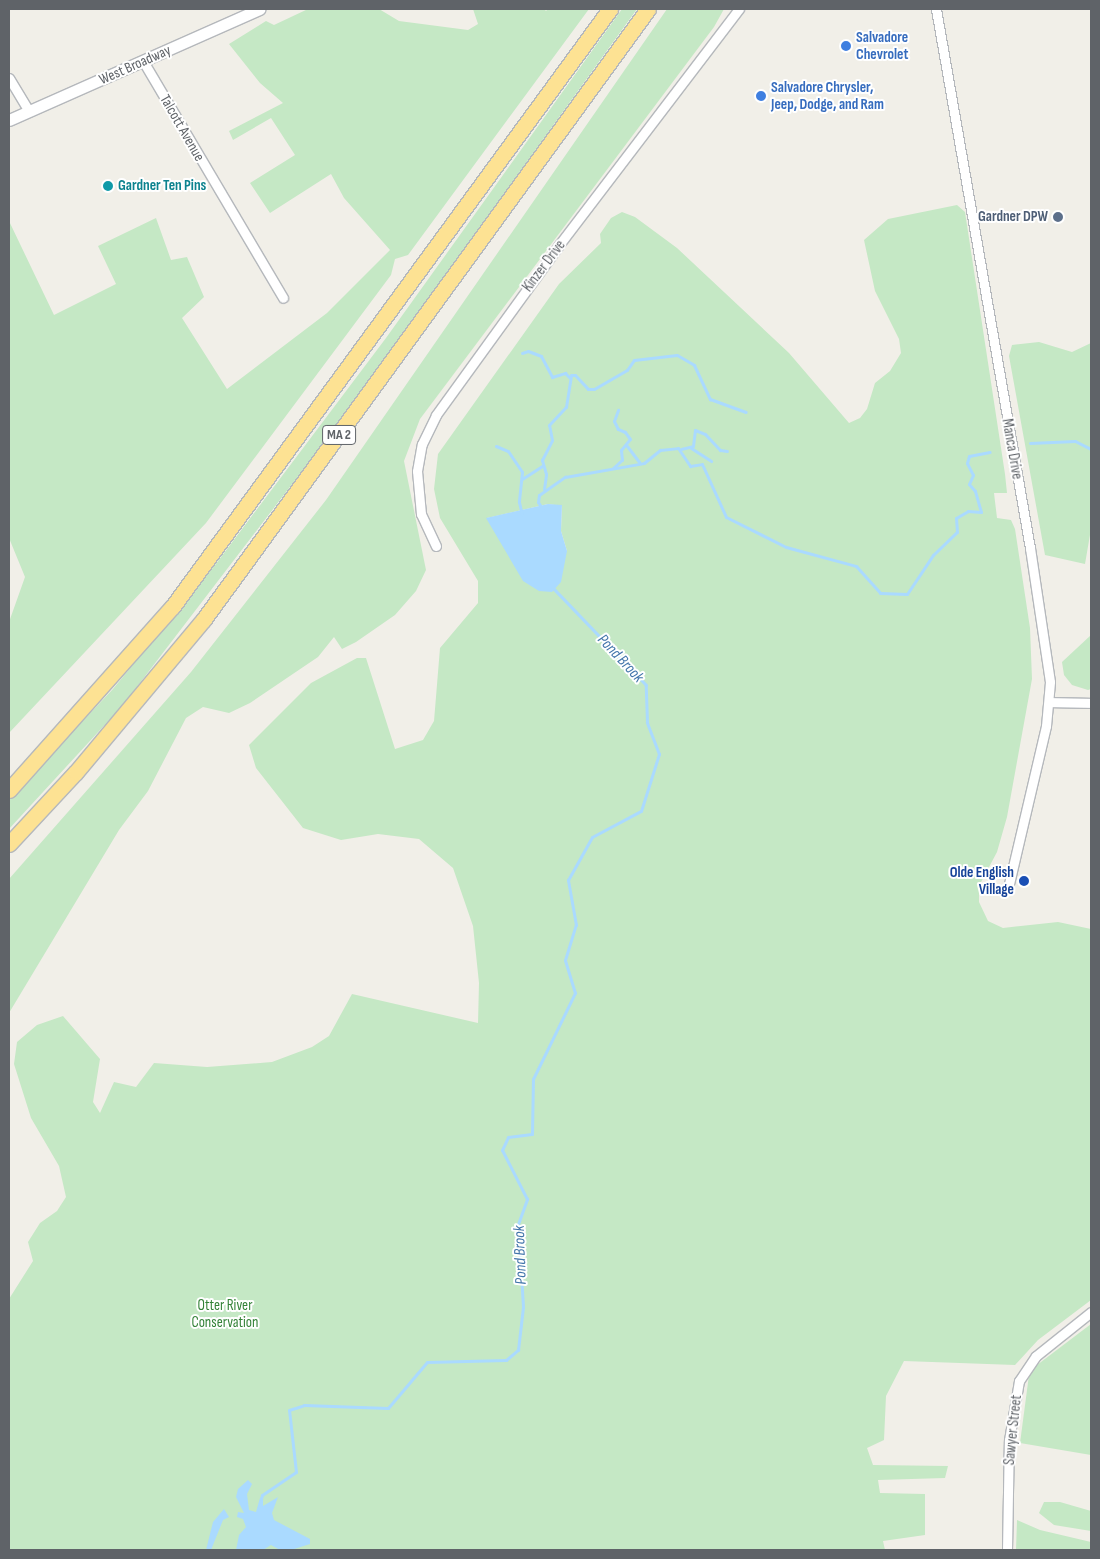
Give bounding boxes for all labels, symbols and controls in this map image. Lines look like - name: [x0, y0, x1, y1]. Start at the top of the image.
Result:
- place label: Salvadore Chevrolet: [856, 28, 908, 63]
- marker: Salvadore Chevrolet: [840, 40, 852, 52]
- street label: West Broadway: [96, 41, 174, 89]
- place label: Salvadore Chrysler, Jeep, Dodge, and Ram: [771, 78, 884, 113]
- marker: Salvadore Chrysler, Jeep, Dodge, and Ram: [755, 90, 767, 102]
- street label: Talcott Avenue: [156, 91, 208, 165]
- place label: Gardner Ten Pins: [118, 177, 206, 195]
- marker: Gardner Ten Pins: [102, 180, 114, 192]
- place label: Gardner DPW: [978, 208, 1048, 226]
- marker: Gardner DPW: [1052, 211, 1064, 223]
- street label: Kinzer Drive: [519, 237, 569, 295]
- street label: Manca Drive: [998, 417, 1026, 481]
- road number: MA 2: [322, 424, 356, 446]
- water label: Pond Brook: [593, 631, 647, 687]
- place label: Olde English Village: [950, 863, 1014, 898]
- marker: Olde English Village: [1018, 875, 1030, 887]
- water label: Pond Brook: [510, 1225, 532, 1285]
- park label: Otter River Conservation: [192, 1296, 258, 1331]
- street label: Sawyer Street: [1000, 1394, 1026, 1466]

